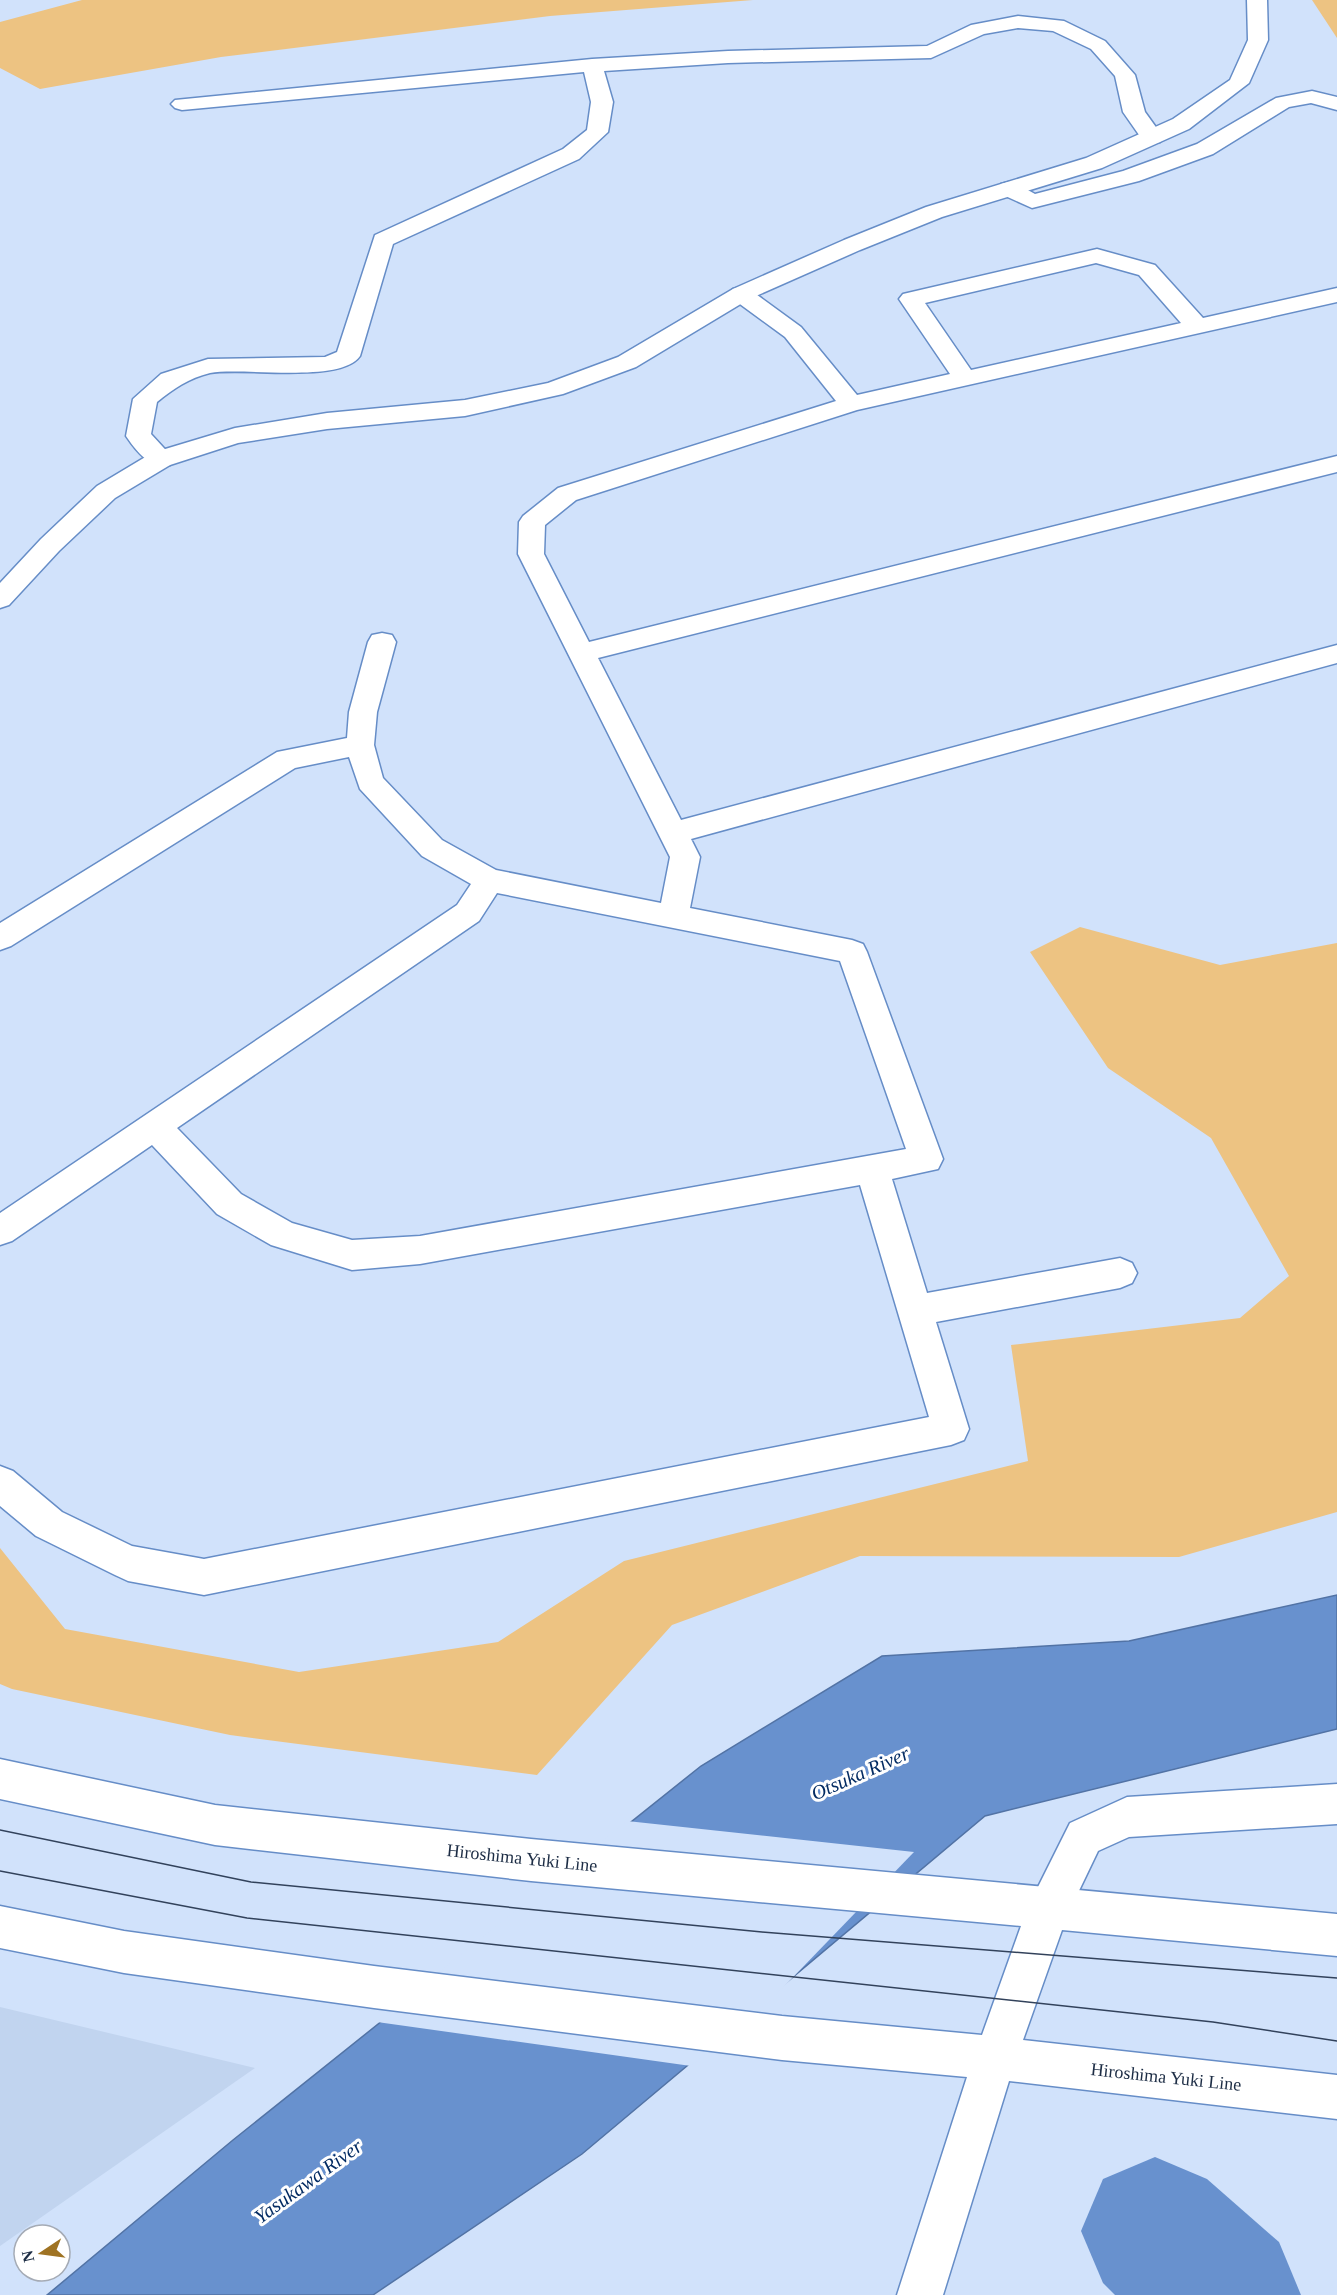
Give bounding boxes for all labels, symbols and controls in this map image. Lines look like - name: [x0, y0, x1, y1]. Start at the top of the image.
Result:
- water label: Otsuka River: [808, 1742, 913, 1804]
- street label: Hiroshima Yuki Line: [446, 1840, 598, 1876]
- street label: Hiroshima Yuki Line: [1090, 2059, 1242, 2095]
- water label: Yasukawa River: [250, 2134, 366, 2227]
- north arrow: [12, 2223, 72, 2283]
- text: N: [18, 2248, 37, 2264]

